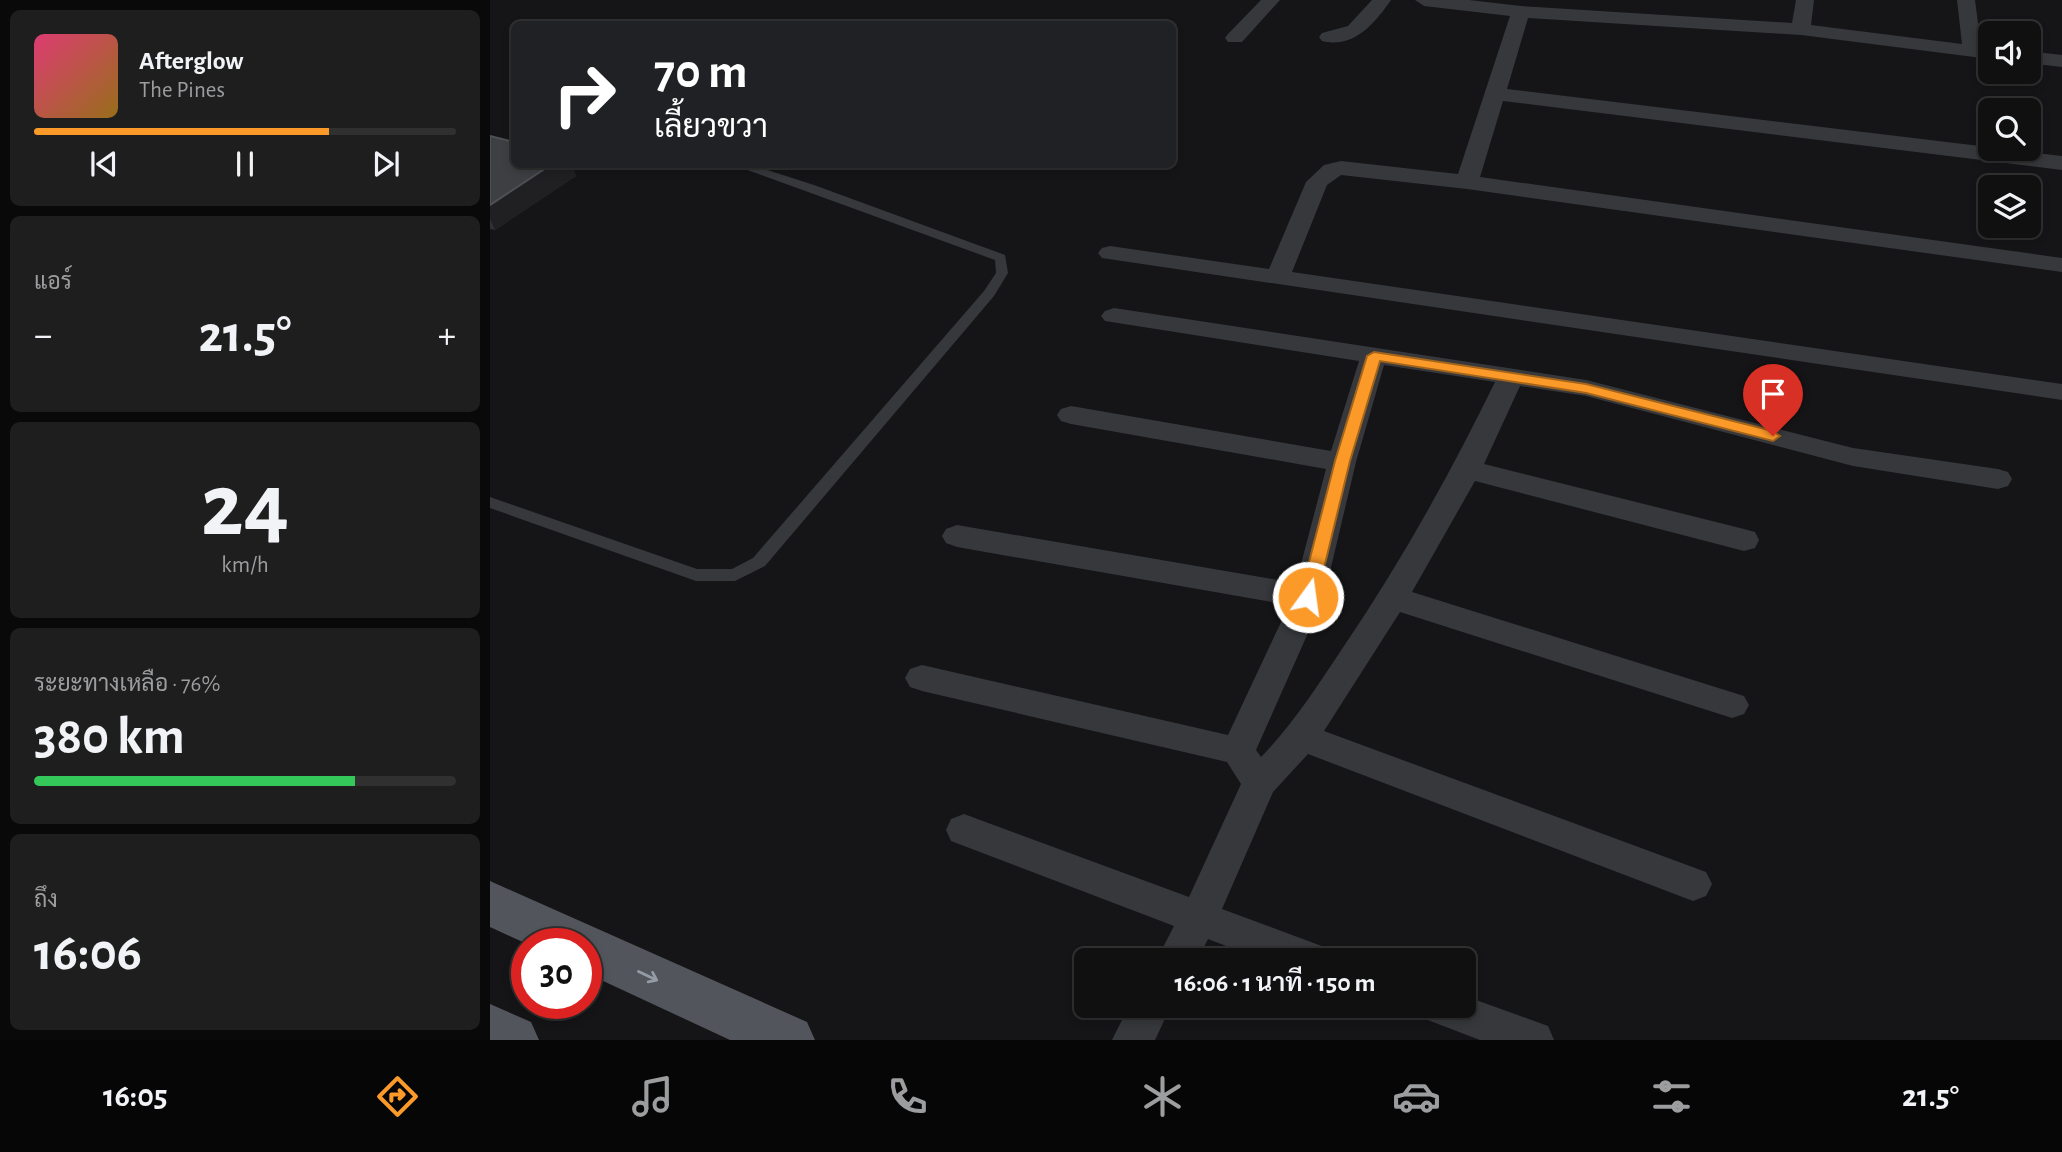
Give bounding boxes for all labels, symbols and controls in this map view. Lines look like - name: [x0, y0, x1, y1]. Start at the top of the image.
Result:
- map controls: [1978, 21, 2041, 238]
- button: sound: [1978, 21, 2041, 84]
- text: Afterglow: [139, 48, 243, 74]
- text: 70 m: [654, 48, 748, 97]
- icon: right: [539, 49, 630, 140]
- text: The Pines: [139, 79, 225, 102]
- button: search: [1978, 98, 2041, 161]
- text: เลี้ยวขวา: [654, 111, 768, 143]
- icon: previous: [85, 145, 123, 183]
- icon: pause: [226, 145, 264, 183]
- icon: next: [367, 145, 405, 183]
- button: layers: [1978, 175, 2041, 238]
- text: แอร์: [34, 271, 72, 294]
- text: 21.5°: [199, 309, 291, 361]
- text: −: [34, 317, 52, 355]
- text: +: [438, 317, 456, 355]
- pin: [1743, 364, 1803, 436]
- icon: arrive: [1754, 375, 1792, 413]
- text: 24: [201, 461, 289, 552]
- text: km/h: [221, 554, 269, 577]
- position arrow: [1271, 560, 1345, 634]
- text: ระยะทางเหลือ · 76%: [34, 673, 220, 696]
- text: 380 km: [34, 711, 185, 763]
- text: ถึง: [34, 889, 58, 912]
- text: 16:06: [34, 927, 142, 979]
- speed limit sign: 30: [511, 928, 602, 1019]
- one-way arrow: [637, 970, 658, 983]
- text: 16:06 · 1 นาที · 150 m: [1174, 970, 1376, 996]
- icon: directions: [373, 1072, 422, 1121]
- icon: music: [628, 1072, 677, 1121]
- icon: phone: [883, 1072, 932, 1121]
- icon: climate: [1138, 1072, 1187, 1121]
- icon: car: [1392, 1072, 1441, 1121]
- icon: filters: [1647, 1072, 1696, 1121]
- text: 16:05: [103, 1080, 168, 1112]
- text: 21.5°: [1902, 1080, 1959, 1112]

